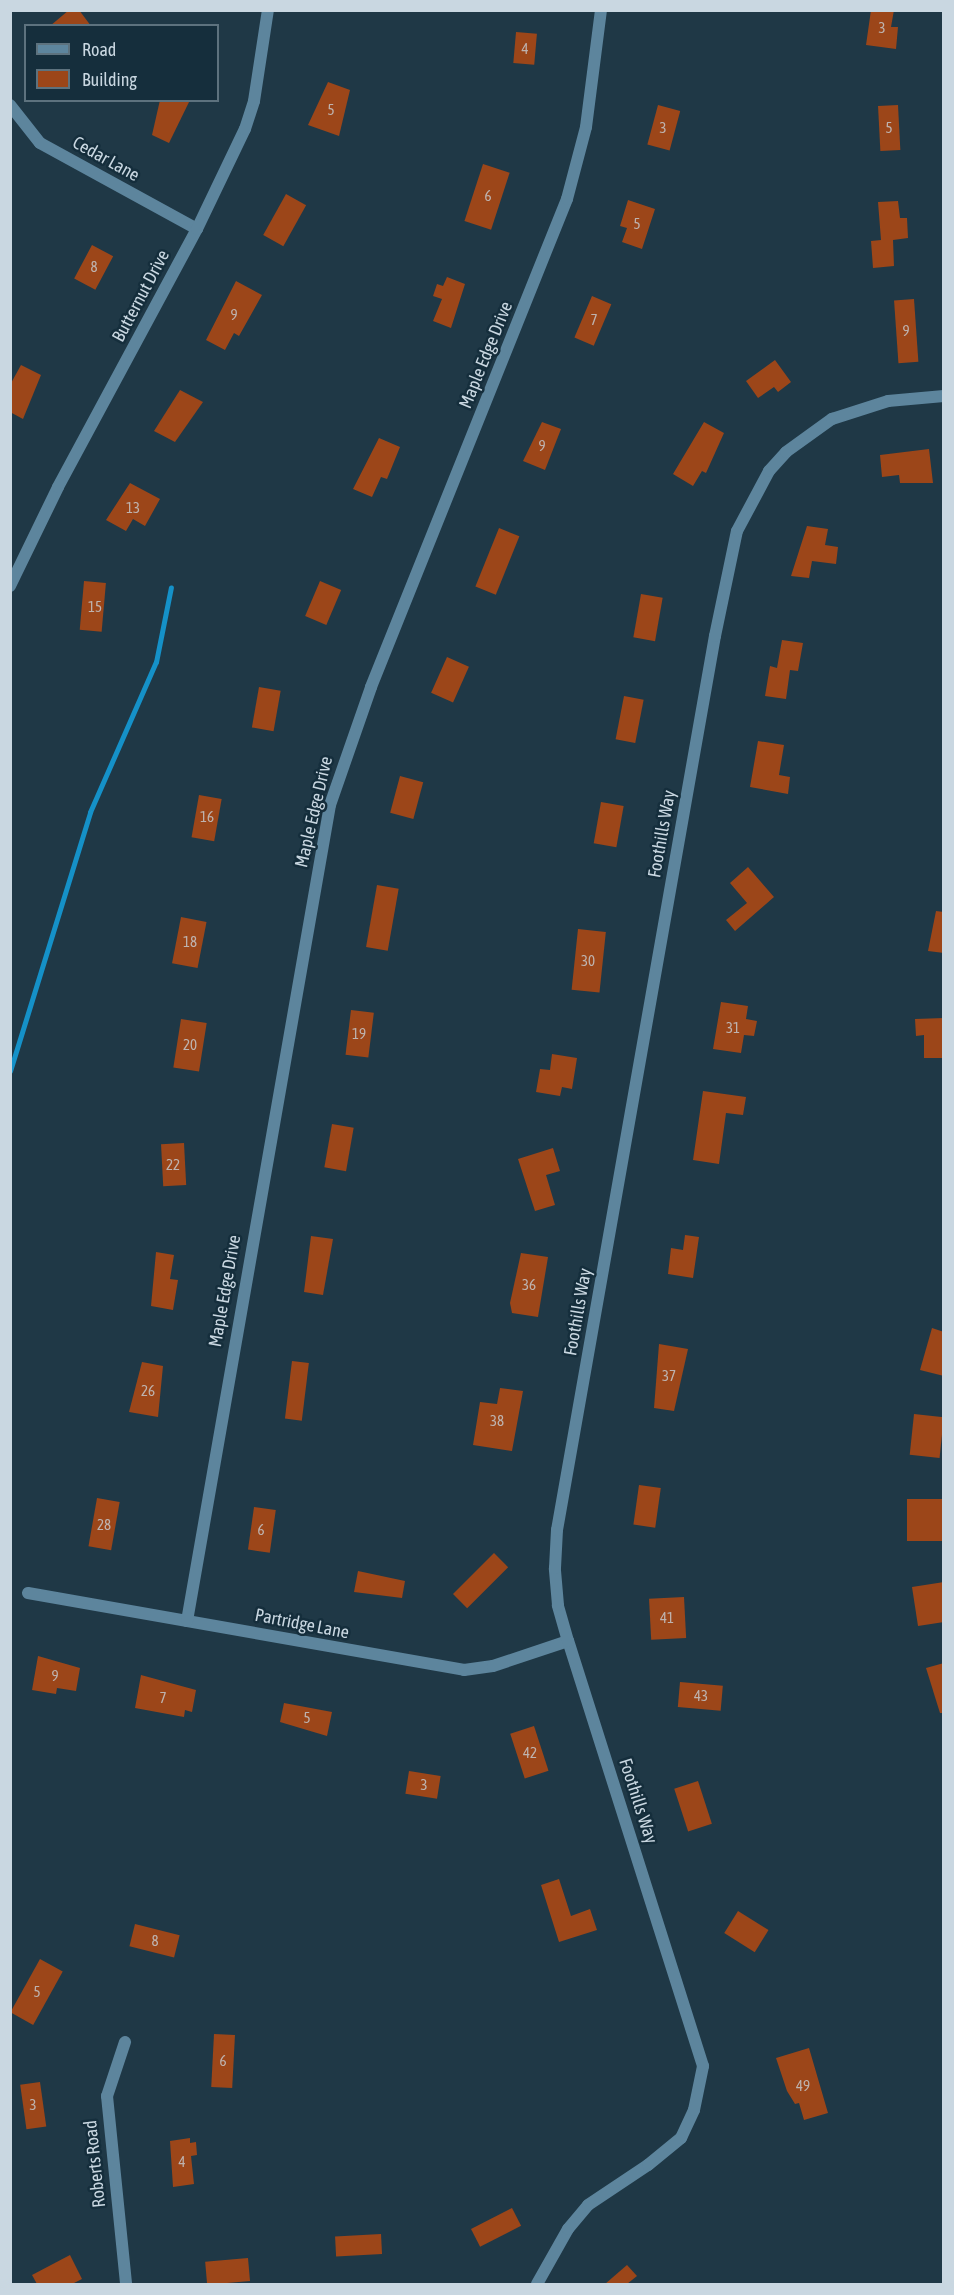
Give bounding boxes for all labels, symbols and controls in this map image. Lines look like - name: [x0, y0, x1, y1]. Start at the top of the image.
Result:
- house number: 3: [878, 19, 886, 37]
- legend: [24, 24, 219, 102]
- text: Road: [82, 39, 116, 60]
- house number: 4: [521, 40, 529, 58]
- text: Building: [82, 69, 137, 90]
- house number: 5: [327, 101, 335, 119]
- house number: 3: [659, 119, 667, 137]
- house number: 5: [885, 119, 893, 137]
- street label: Cedar Lane: [69, 132, 143, 186]
- house number: 6: [484, 187, 492, 205]
- house number: 5: [633, 215, 641, 233]
- street label: Butternut Drive: [108, 246, 174, 346]
- house number: 8: [90, 258, 98, 276]
- street label: Maple Edge Drive: [455, 298, 517, 412]
- house number: 9: [230, 306, 238, 324]
- house number: 7: [590, 311, 598, 329]
- house number: 9: [902, 322, 910, 340]
- house number: 9: [538, 437, 546, 455]
- house number: 13: [126, 499, 140, 517]
- house number: 15: [88, 598, 102, 616]
- street label: Maple Edge Drive: [291, 754, 337, 870]
- street label: Foothills Way: [644, 789, 680, 879]
- house number: 16: [200, 808, 214, 826]
- house number: 18: [183, 933, 197, 951]
- house number: 30: [581, 952, 595, 970]
- house number: 31: [726, 1019, 740, 1037]
- house number: 19: [352, 1025, 366, 1043]
- house number: 20: [183, 1036, 197, 1054]
- house number: 22: [166, 1156, 180, 1174]
- street label: Maple Edge Drive: [205, 1233, 245, 1349]
- street label: Foothills Way: [560, 1267, 596, 1357]
- house number: 36: [522, 1276, 536, 1294]
- house number: 37: [662, 1367, 676, 1385]
- house number: 26: [141, 1382, 155, 1400]
- house number: 38: [490, 1412, 504, 1430]
- house number: 28: [97, 1516, 111, 1534]
- house number: 6: [257, 1521, 265, 1539]
- street label: Partridge Lane: [253, 1604, 351, 1644]
- house number: 41: [660, 1609, 674, 1627]
- house number: 9: [51, 1667, 59, 1685]
- house number: 43: [694, 1687, 708, 1705]
- house number: 7: [159, 1689, 167, 1707]
- house number: 5: [303, 1709, 311, 1727]
- house number: 42: [523, 1744, 537, 1762]
- street label: Foothills Way: [614, 1756, 662, 1846]
- house number: 3: [420, 1776, 428, 1794]
- house number: 8: [151, 1932, 159, 1950]
- house number: 5: [33, 1983, 41, 2001]
- house number: 6: [219, 2052, 227, 2070]
- house number: 49: [796, 2077, 810, 2095]
- house number: 3: [29, 2096, 37, 2114]
- street label: Roberts Road: [80, 2119, 110, 2209]
- house number: 4: [178, 2153, 186, 2171]

